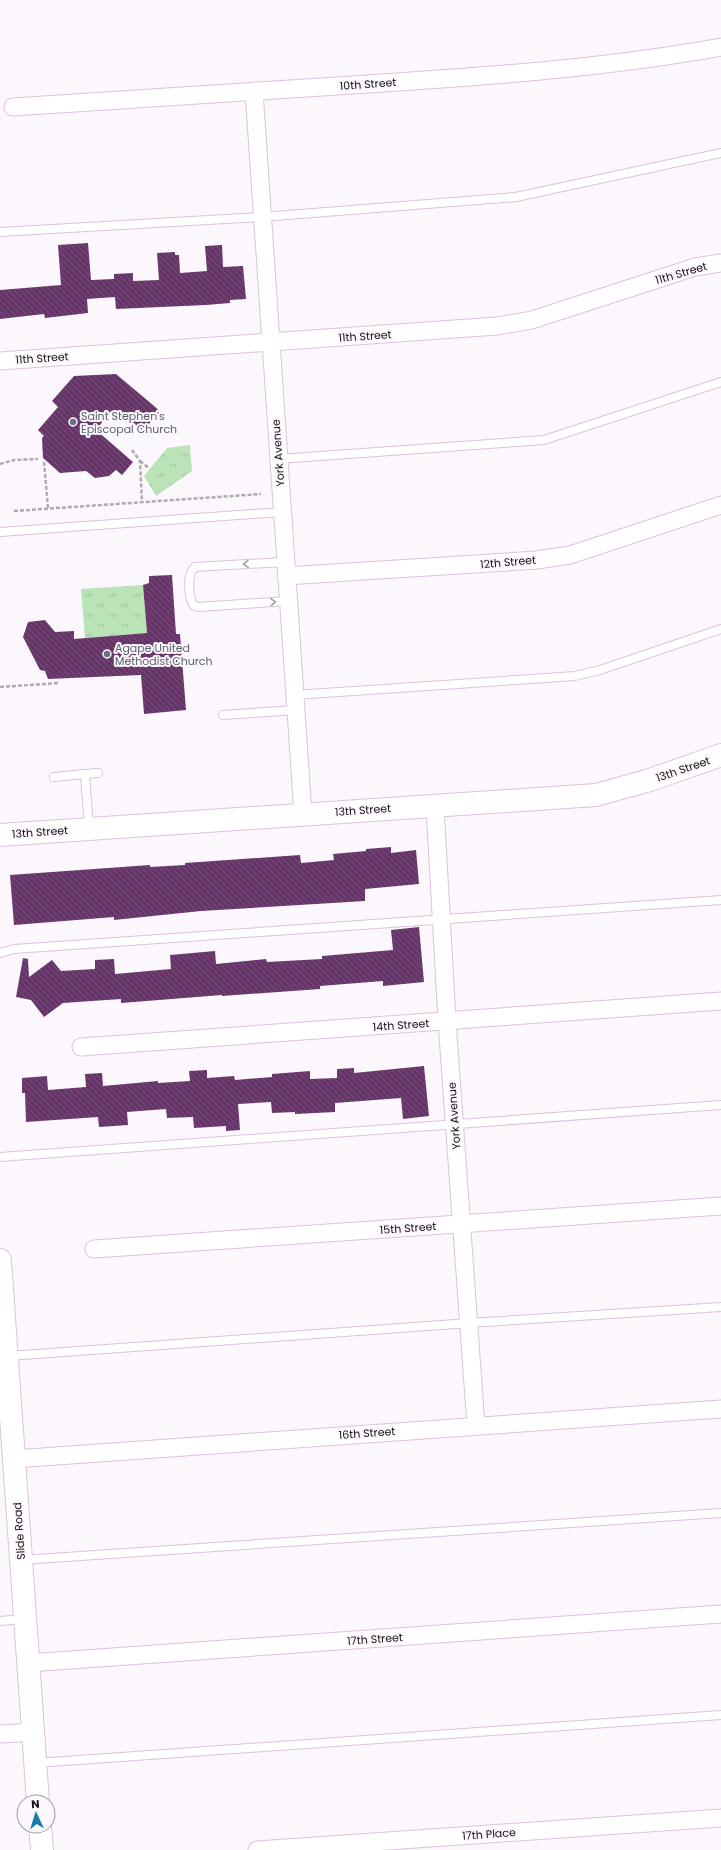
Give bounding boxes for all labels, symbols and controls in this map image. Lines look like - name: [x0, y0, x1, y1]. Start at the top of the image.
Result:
- street label: 10th Street: [339, 74, 397, 94]
- street label: 11th Street: [653, 258, 709, 288]
- street label: 11th Street: [338, 326, 392, 346]
- street label: 11th Street: [15, 348, 69, 368]
- place label: Saint Stephen's Episcopal Church: [81, 408, 177, 437]
- marker: Saint Stephen's Episcopal Church: [68, 417, 78, 427]
- street label: York Avenue: [268, 419, 288, 487]
- street label: 12th Street: [479, 552, 537, 572]
- one-way arrow: [243, 560, 249, 569]
- one-way arrow: [270, 598, 276, 607]
- place label: Agape United Methodist Church: [115, 640, 213, 669]
- marker: Agape United Methodist Church: [102, 649, 112, 659]
- street label: 13th Street: [654, 752, 712, 786]
- street label: 13th Street: [334, 800, 392, 820]
- street label: 13th Street: [11, 822, 69, 842]
- street label: 14th Street: [372, 1015, 430, 1035]
- street label: York Avenue: [444, 1082, 464, 1150]
- street label: 15th Street: [379, 1218, 437, 1238]
- street label: 16th Street: [338, 1423, 396, 1443]
- street label: Slide Road: [9, 1502, 29, 1560]
- street label: 17th Street: [347, 1629, 403, 1649]
- north arrow: [16, 1794, 56, 1834]
- text: N: [31, 1796, 40, 1812]
- street label: 17th Place: [462, 1824, 516, 1844]

